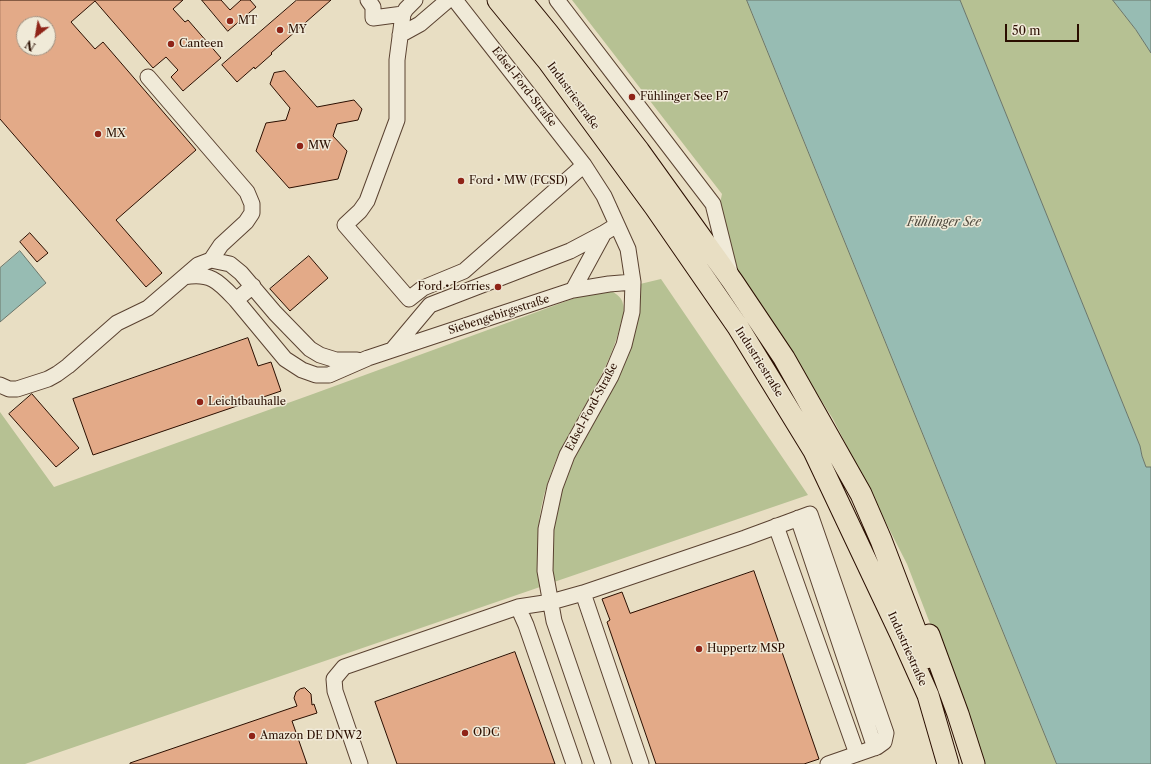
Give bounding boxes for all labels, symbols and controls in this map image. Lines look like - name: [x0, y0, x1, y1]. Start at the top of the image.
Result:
- place label: MT: [238, 14, 257, 28]
- north arrow: [16, 16, 56, 56]
- marker: MT: [225, 16, 235, 26]
- scale bar: [1007, 16, 1081, 42]
- place label: MY: [288, 23, 307, 37]
- text: 50 m: [1012, 23, 1041, 38]
- marker: MY: [275, 25, 285, 35]
- text: N: [23, 37, 38, 54]
- place label: Canteen: [179, 37, 223, 51]
- marker: Canteen: [166, 39, 176, 49]
- street label: Edsel-Ford-Straße: [489, 44, 559, 130]
- street label: Industriestraße: [544, 60, 602, 132]
- place label: Fühlinger See P7: [640, 90, 728, 104]
- marker: Fühlinger See P7: [627, 92, 637, 102]
- place label: MX: [106, 127, 126, 141]
- marker: MX: [93, 129, 103, 139]
- place label: MW: [308, 139, 331, 153]
- marker: MW: [295, 141, 305, 151]
- place label: Ford • MW (FCSD): [469, 174, 568, 188]
- marker: Ford • MW (FCSD): [456, 176, 466, 186]
- water label: Fühlinger See: [907, 216, 981, 230]
- place label: Ford • Lorries: [418, 280, 490, 294]
- marker: Ford • Lorries: [493, 282, 503, 292]
- street label: Siebengebirgsstraße: [447, 292, 551, 338]
- street label: Industriestraße: [732, 325, 786, 399]
- street label: Edsel-Ford-Straße: [563, 361, 621, 453]
- place label: Leichtbauhalle: [208, 395, 286, 409]
- marker: Leichtbauhalle: [195, 397, 205, 407]
- street label: Industriestraße: [885, 610, 929, 688]
- place label: Huppertz MSP: [707, 642, 785, 656]
- marker: Huppertz MSP: [694, 644, 704, 654]
- place label: ODC: [473, 726, 499, 740]
- marker: ODC: [460, 728, 470, 738]
- place label: Amazon DE DNW2: [260, 729, 362, 743]
- marker: Amazon DE DNW2: [247, 731, 257, 741]

